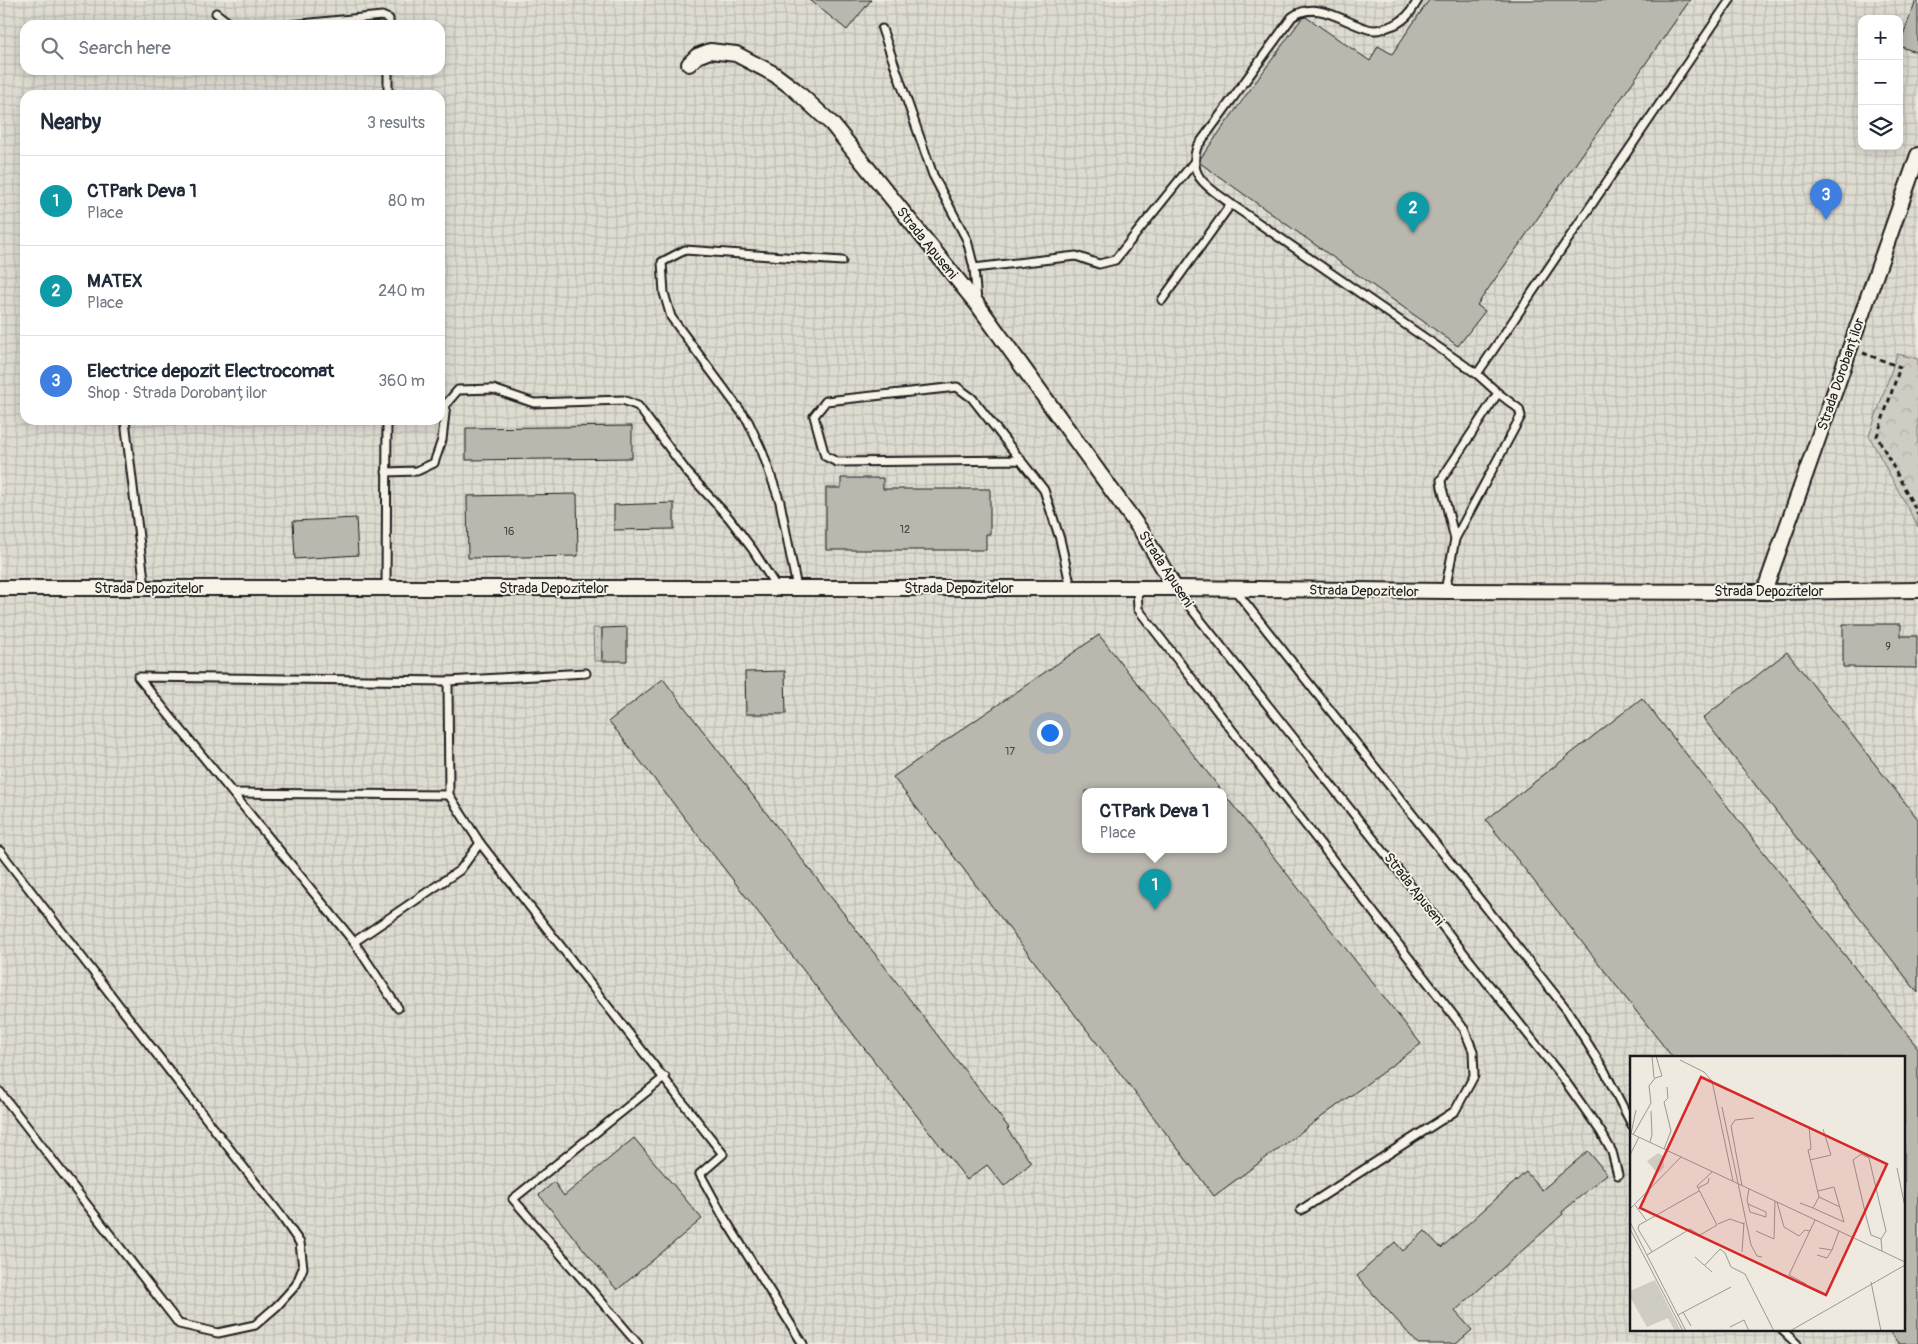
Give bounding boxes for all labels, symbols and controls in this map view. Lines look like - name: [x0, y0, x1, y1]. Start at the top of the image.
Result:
- map controls: [1858, 15, 1903, 150]
- button: +: [1858, 15, 1903, 60]
- search box: [20, 20, 445, 75]
- icon: search: [38, 34, 66, 62]
- text: Search here: [78, 36, 171, 60]
- button: −: [1858, 60, 1903, 105]
- button: layers: [1858, 105, 1903, 150]
- text: Nearby: [40, 109, 101, 136]
- text: 3 results: [367, 113, 425, 133]
- text: CTPark Deva 1: [87, 179, 197, 203]
- pin: 3: [1810, 179, 1842, 220]
- text: 1: [53, 191, 59, 211]
- text: 80 m: [388, 191, 425, 211]
- pin: 2: [1397, 192, 1429, 233]
- text: Place: [87, 203, 123, 223]
- street label: Strada Apuseni: [893, 204, 962, 283]
- text: MATEX: [87, 269, 143, 293]
- text: 2: [52, 281, 60, 301]
- text: 240 m: [378, 281, 425, 301]
- text: Place: [87, 293, 123, 313]
- street label: Strada Dorobanților: [1814, 315, 1868, 433]
- text: Electrice depozit Electrocomat: [87, 359, 334, 383]
- text: 3: [52, 371, 60, 391]
- text: 360 m: [378, 371, 425, 391]
- text: Shop · Strada Dorobanților: [87, 383, 267, 403]
- house number: 12: [900, 523, 910, 536]
- house number: 16: [504, 525, 514, 538]
- street label: Strada Apuseni: [1135, 528, 1197, 611]
- street label: Strada Depozitelor: [94, 580, 204, 597]
- street label: Strada Depozitelor: [499, 580, 609, 597]
- street label: Strada Depozitelor: [904, 580, 1014, 597]
- street label: Strada Depozitelor: [1309, 582, 1419, 600]
- street label: Strada Depozitelor: [1714, 583, 1824, 600]
- house number: 9: [1885, 640, 1891, 653]
- your location: [1037, 720, 1063, 746]
- house number: 17: [1005, 745, 1015, 758]
- popup: [1082, 788, 1227, 853]
- text: CTPark Deva 1: [1100, 799, 1209, 823]
- text: Place: [1100, 823, 1136, 843]
- street label: Strada Apuseni: [1380, 849, 1448, 929]
- pin: 1: [1139, 869, 1171, 910]
- inset map: [1630, 1056, 1906, 1332]

